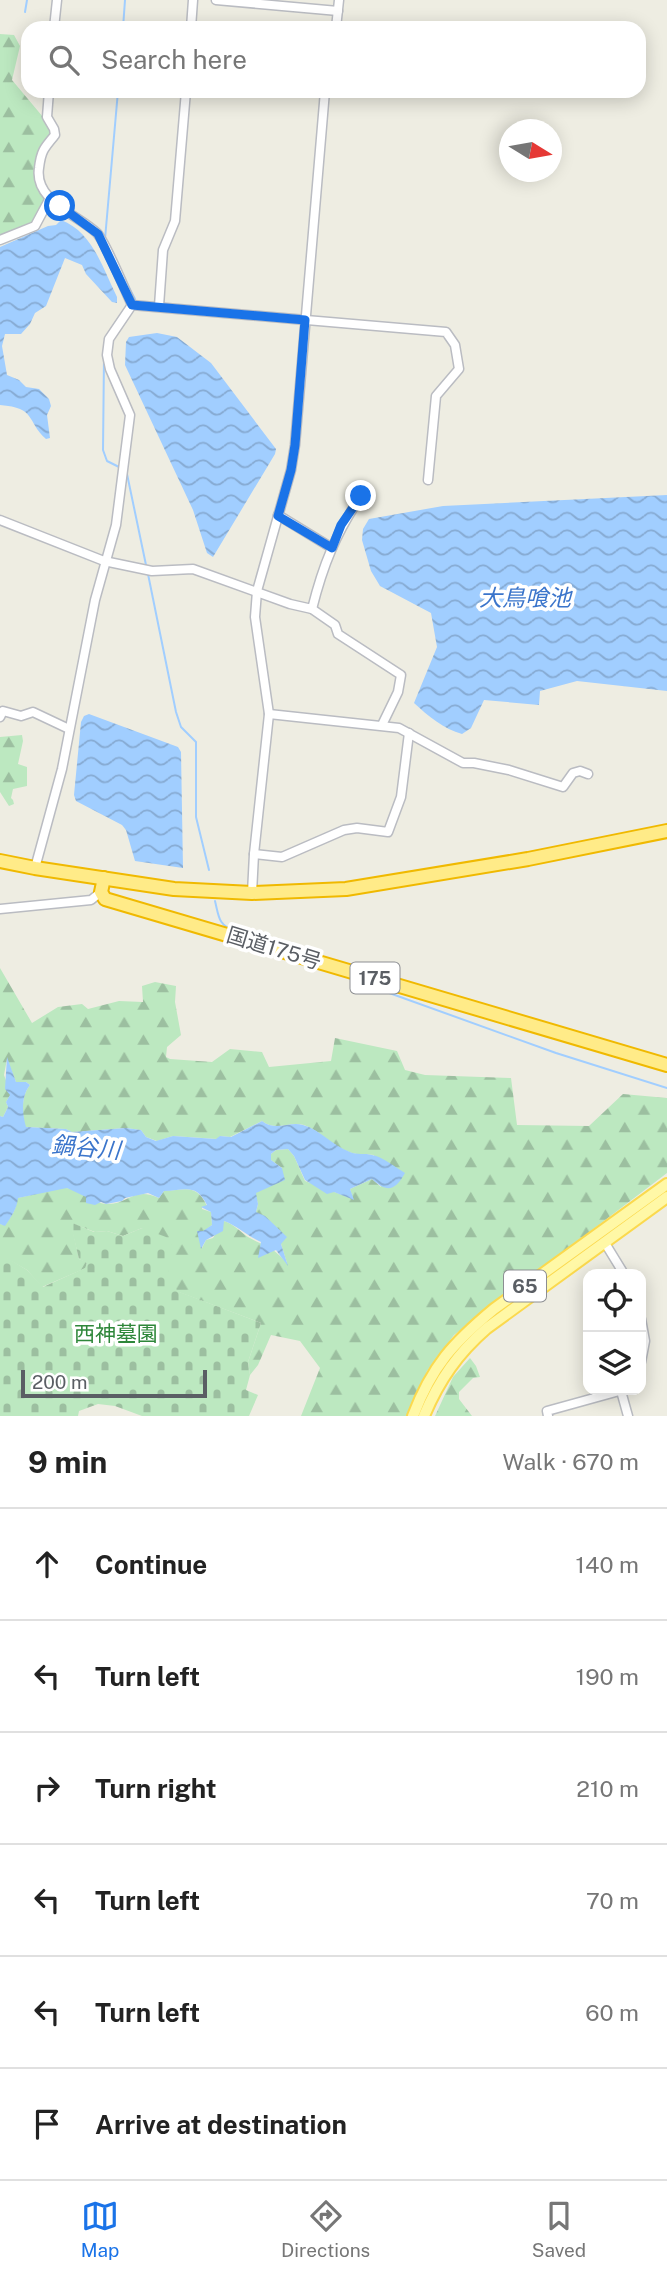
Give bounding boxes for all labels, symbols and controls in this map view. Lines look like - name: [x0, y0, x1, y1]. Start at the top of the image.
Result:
- search box: [21, 21, 646, 98]
- icon: search: [45, 41, 83, 79]
- text: Search here: [101, 44, 247, 75]
- north arrow: [499, 119, 562, 182]
- route start: [44, 190, 75, 221]
- route end: [345, 480, 376, 511]
- water label: 大鳥喰池: [479, 584, 573, 611]
- street label: 国道175号: [224, 922, 324, 974]
- road number: 175: [350, 962, 400, 994]
- water label: 鍋谷川: [50, 1131, 125, 1164]
- map controls: [583, 1269, 646, 1395]
- button: locate: [583, 1269, 646, 1332]
- road number: 65: [504, 1270, 546, 1302]
- park label: 西神墓園: [74, 1321, 158, 1346]
- button: layers: [583, 1332, 646, 1395]
- scale bar: [21, 1367, 206, 1399]
- text: 200 m: [32, 1371, 88, 1393]
- text: 9 min: [28, 1444, 107, 1480]
- text: Walk · 670 m: [502, 1448, 639, 1475]
- icon: ahead: [28, 1545, 66, 1583]
- text: Continue: [95, 1549, 207, 1580]
- text: 140 m: [576, 1551, 639, 1578]
- icon: left: [28, 1657, 66, 1695]
- text: Turn left: [95, 1661, 200, 1692]
- text: 190 m: [576, 1663, 639, 1690]
- icon: right: [28, 1769, 66, 1807]
- text: Turn right: [95, 1773, 217, 1804]
- text: 210 m: [576, 1775, 639, 1802]
- icon: left: [28, 1881, 66, 1919]
- text: Turn left: [95, 1885, 200, 1916]
- text: 70 m: [586, 1887, 639, 1914]
- icon: left: [28, 1993, 66, 2031]
- text: Turn left: [95, 1997, 200, 2028]
- text: 60 m: [585, 1999, 639, 2026]
- icon: arrive: [28, 2105, 66, 2143]
- text: Arrive at destination: [95, 2109, 347, 2140]
- tab: Map: [81, 2197, 119, 2261]
- tab: Directions: [281, 2197, 370, 2261]
- tab: Saved: [532, 2197, 586, 2261]

